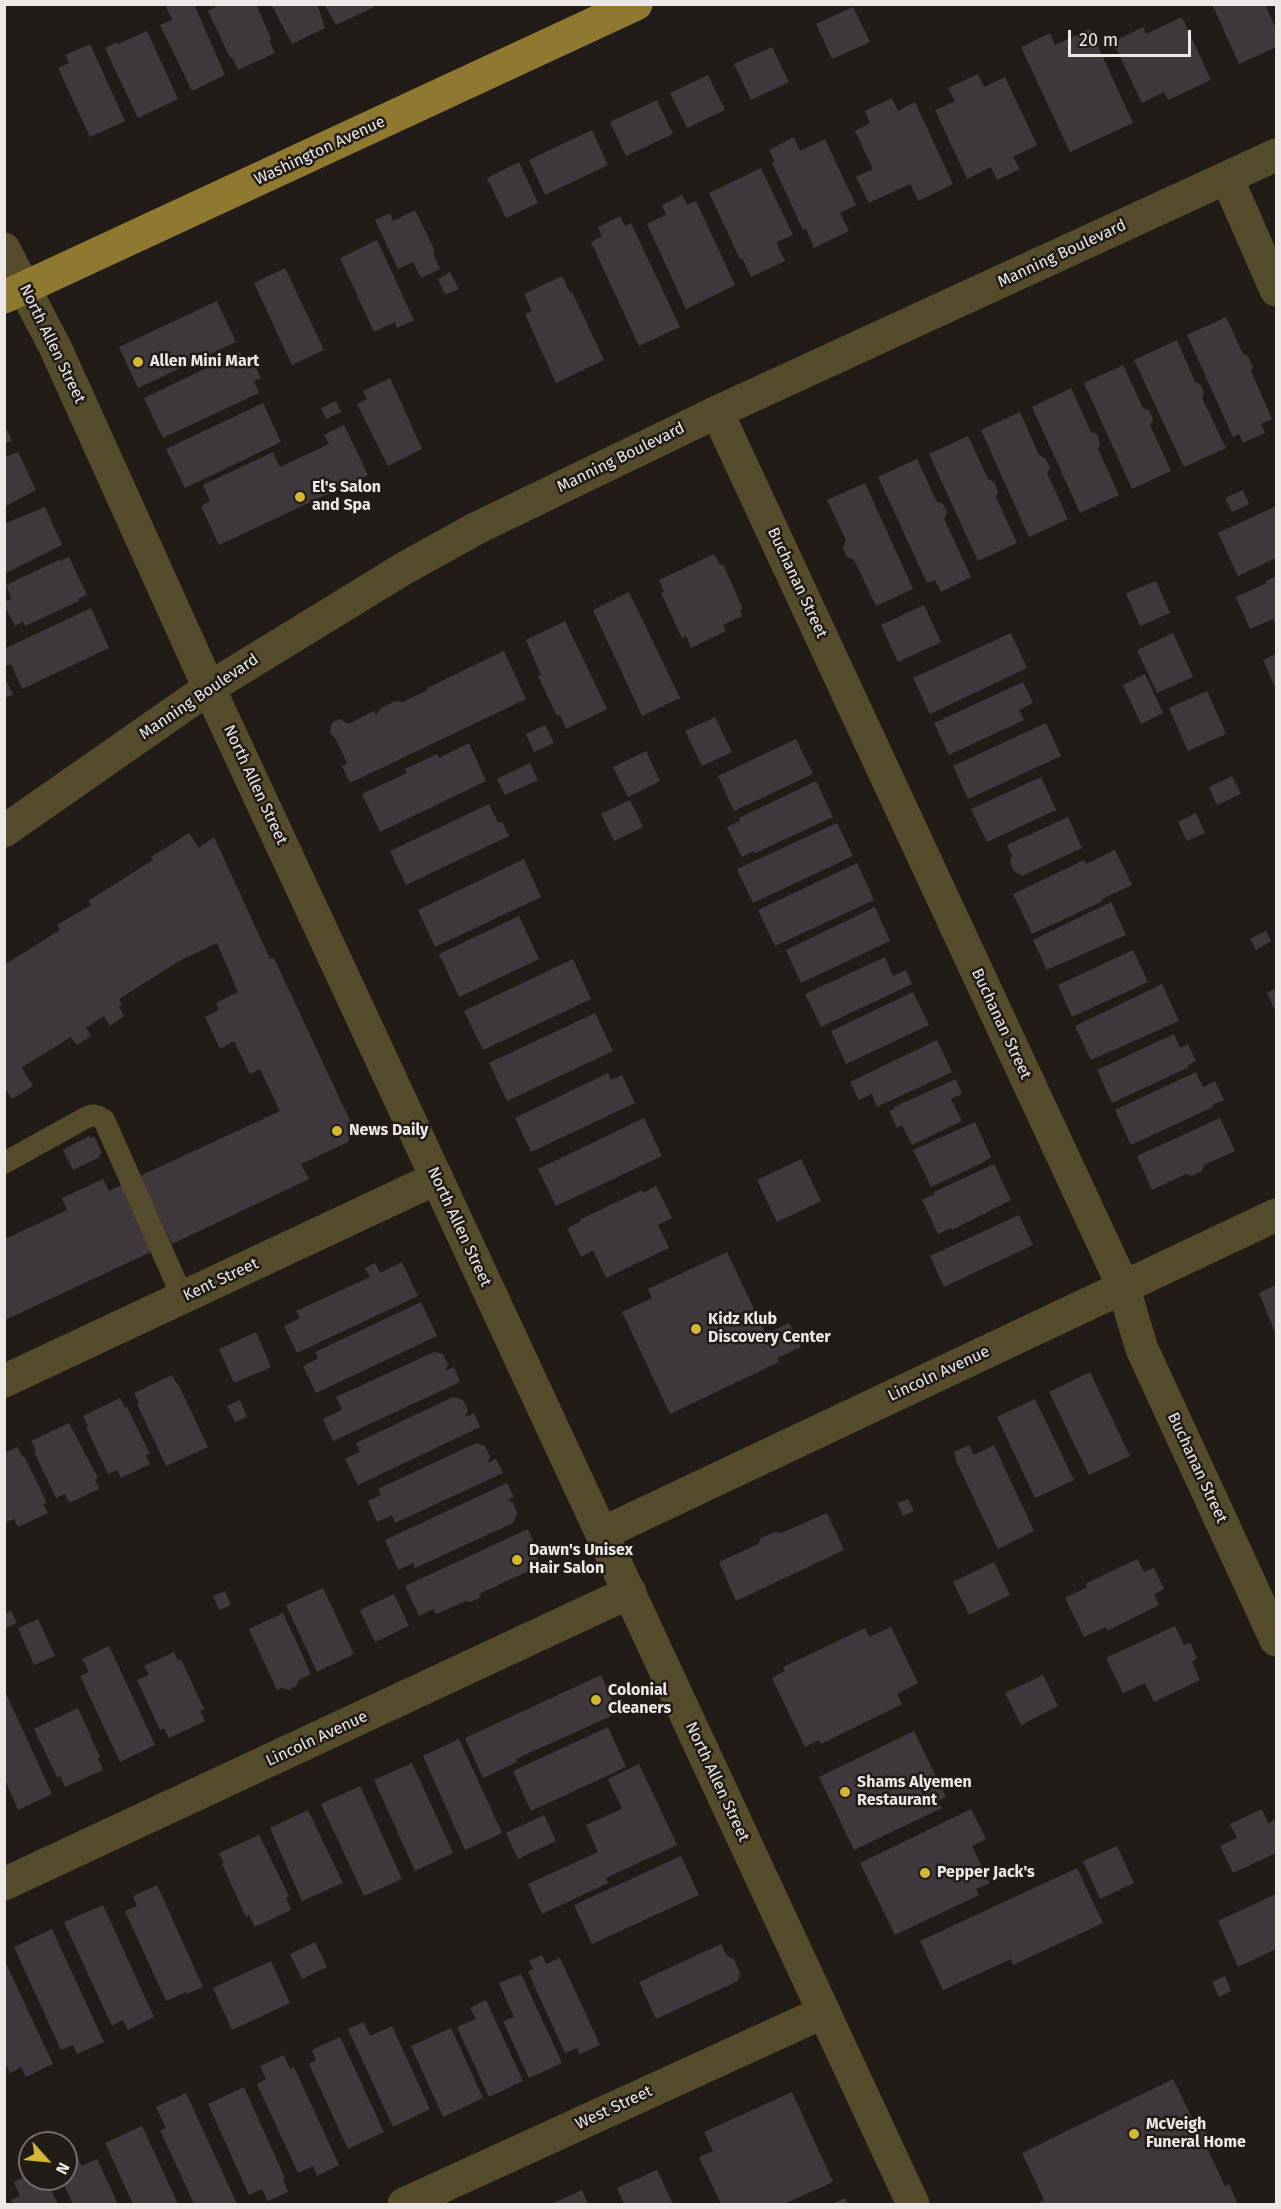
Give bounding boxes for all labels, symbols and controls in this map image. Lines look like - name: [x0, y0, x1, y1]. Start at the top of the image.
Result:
- scale bar: [1071, 18, 1194, 56]
- text: 20 m: [1079, 29, 1118, 51]
- street label: Washington Avenue: [252, 112, 388, 190]
- street label: Manning Boulevard: [995, 216, 1129, 292]
- street label: North Allen Street: [15, 281, 89, 407]
- place label: Allen Mini Mart: [150, 352, 259, 372]
- marker: Allen Mini Mart: [131, 355, 145, 369]
- street label: Manning Boulevard: [554, 419, 688, 497]
- place label: El's Salon and Spa: [312, 478, 381, 516]
- marker: El's Salon and Spa: [293, 490, 307, 504]
- street label: Buchanan Street: [763, 525, 831, 641]
- street label: Manning Boulevard: [136, 650, 262, 744]
- street label: North Allen Street: [219, 722, 291, 848]
- street label: Buchanan Street: [967, 966, 1035, 1082]
- place label: News Daily: [349, 1121, 428, 1141]
- marker: News Daily: [330, 1124, 344, 1138]
- street label: North Allen Street: [423, 1164, 495, 1290]
- street label: Kent Street: [180, 1254, 262, 1306]
- place label: Kidz Klub Discovery Center: [708, 1310, 831, 1348]
- marker: Kidz Klub Discovery Center: [689, 1322, 703, 1336]
- street label: Lincoln Avenue: [885, 1342, 993, 1406]
- street label: Buchanan Street: [1163, 1410, 1231, 1526]
- place label: Dawn's Unisex Hair Salon: [529, 1541, 633, 1579]
- marker: Dawn's Unisex Hair Salon: [510, 1553, 524, 1567]
- place label: Colonial Cleaners: [608, 1681, 671, 1719]
- marker: Colonial Cleaners: [589, 1693, 603, 1707]
- street label: Lincoln Avenue: [263, 1707, 371, 1771]
- street label: North Allen Street: [681, 1719, 753, 1845]
- place label: Shams Alyemen Restaurant: [857, 1773, 972, 1811]
- marker: Shams Alyemen Restaurant: [838, 1785, 852, 1799]
- place label: Pepper Jack's: [937, 1863, 1035, 1883]
- marker: Pepper Jack's: [918, 1866, 932, 1880]
- street label: West Street: [572, 2082, 656, 2134]
- place label: McVeigh Funeral Home: [1146, 2115, 1246, 2153]
- marker: McVeigh Funeral Home: [1127, 2127, 1141, 2141]
- north arrow: [18, 2131, 78, 2191]
- text: N: [52, 2159, 74, 2178]

